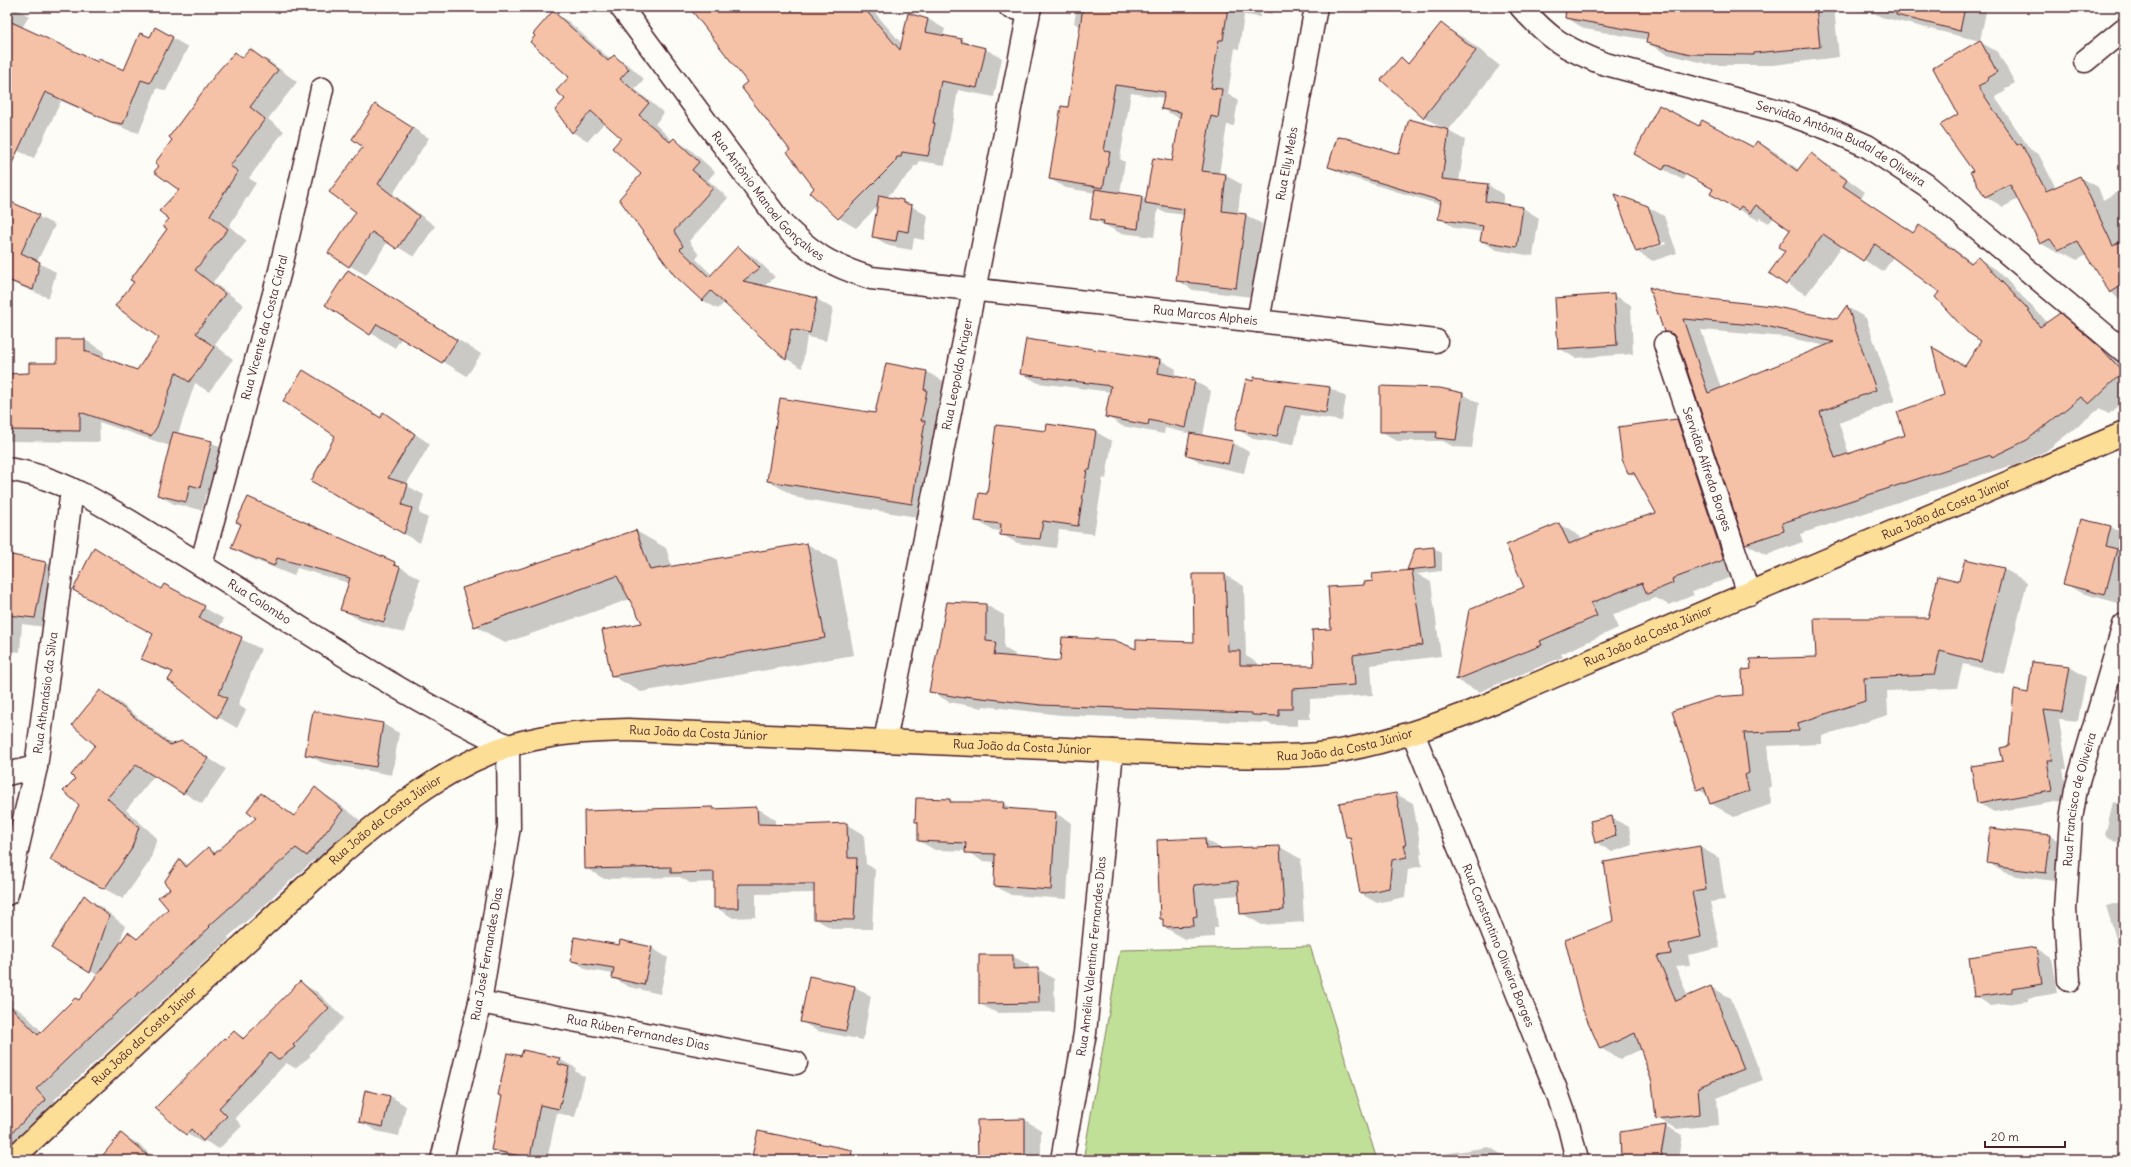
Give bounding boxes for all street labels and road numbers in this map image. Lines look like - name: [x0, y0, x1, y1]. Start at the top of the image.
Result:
- street label: Servidão Antônia Budal de Oliveira: [1754, 97, 1929, 190]
- street label: Rua Elly Mebs: [1272, 126, 1301, 202]
- street label: Rua Antônio Manoel Gonçalves: [709, 128, 827, 264]
- street label: Rua Vicente da Costa Cidral: [238, 253, 290, 401]
- street label: Rua Marcos Alpheis: [1152, 301, 1259, 328]
- street label: Rua Leopoldo Krüger: [939, 317, 975, 431]
- street label: Servidão Alfredo Borges: [1680, 405, 1735, 533]
- street label: Rua João da Costa Júnior: [1879, 474, 2013, 543]
- street label: Rua Colombo: [225, 576, 294, 627]
- street label: Rua João da Costa Júnior: [1581, 602, 1715, 670]
- street label: Rua Athanásio da Silva: [30, 631, 61, 755]
- street label: Rua João da Costa Júnior: [629, 722, 768, 743]
- street label: Rua João da Costa Júnior: [1276, 725, 1415, 763]
- street label: Rua Francisco de Oliveira: [2060, 730, 2099, 867]
- street label: Rua João da Costa Júnior: [953, 736, 1092, 757]
- street label: Rua João da Costa Júnior: [326, 771, 444, 868]
- street label: Rua Amélia Valentina Fernandes Dias: [1073, 856, 1109, 1057]
- street label: Rua Constantino Oliveira Borges: [1459, 862, 1538, 1029]
- street label: Rua José Fernandes Dias: [467, 886, 506, 1022]
- street label: Rua João da Costa Júnior: [88, 983, 200, 1088]
- street label: Rua Rúben Fernandes Dias: [565, 1011, 711, 1053]

